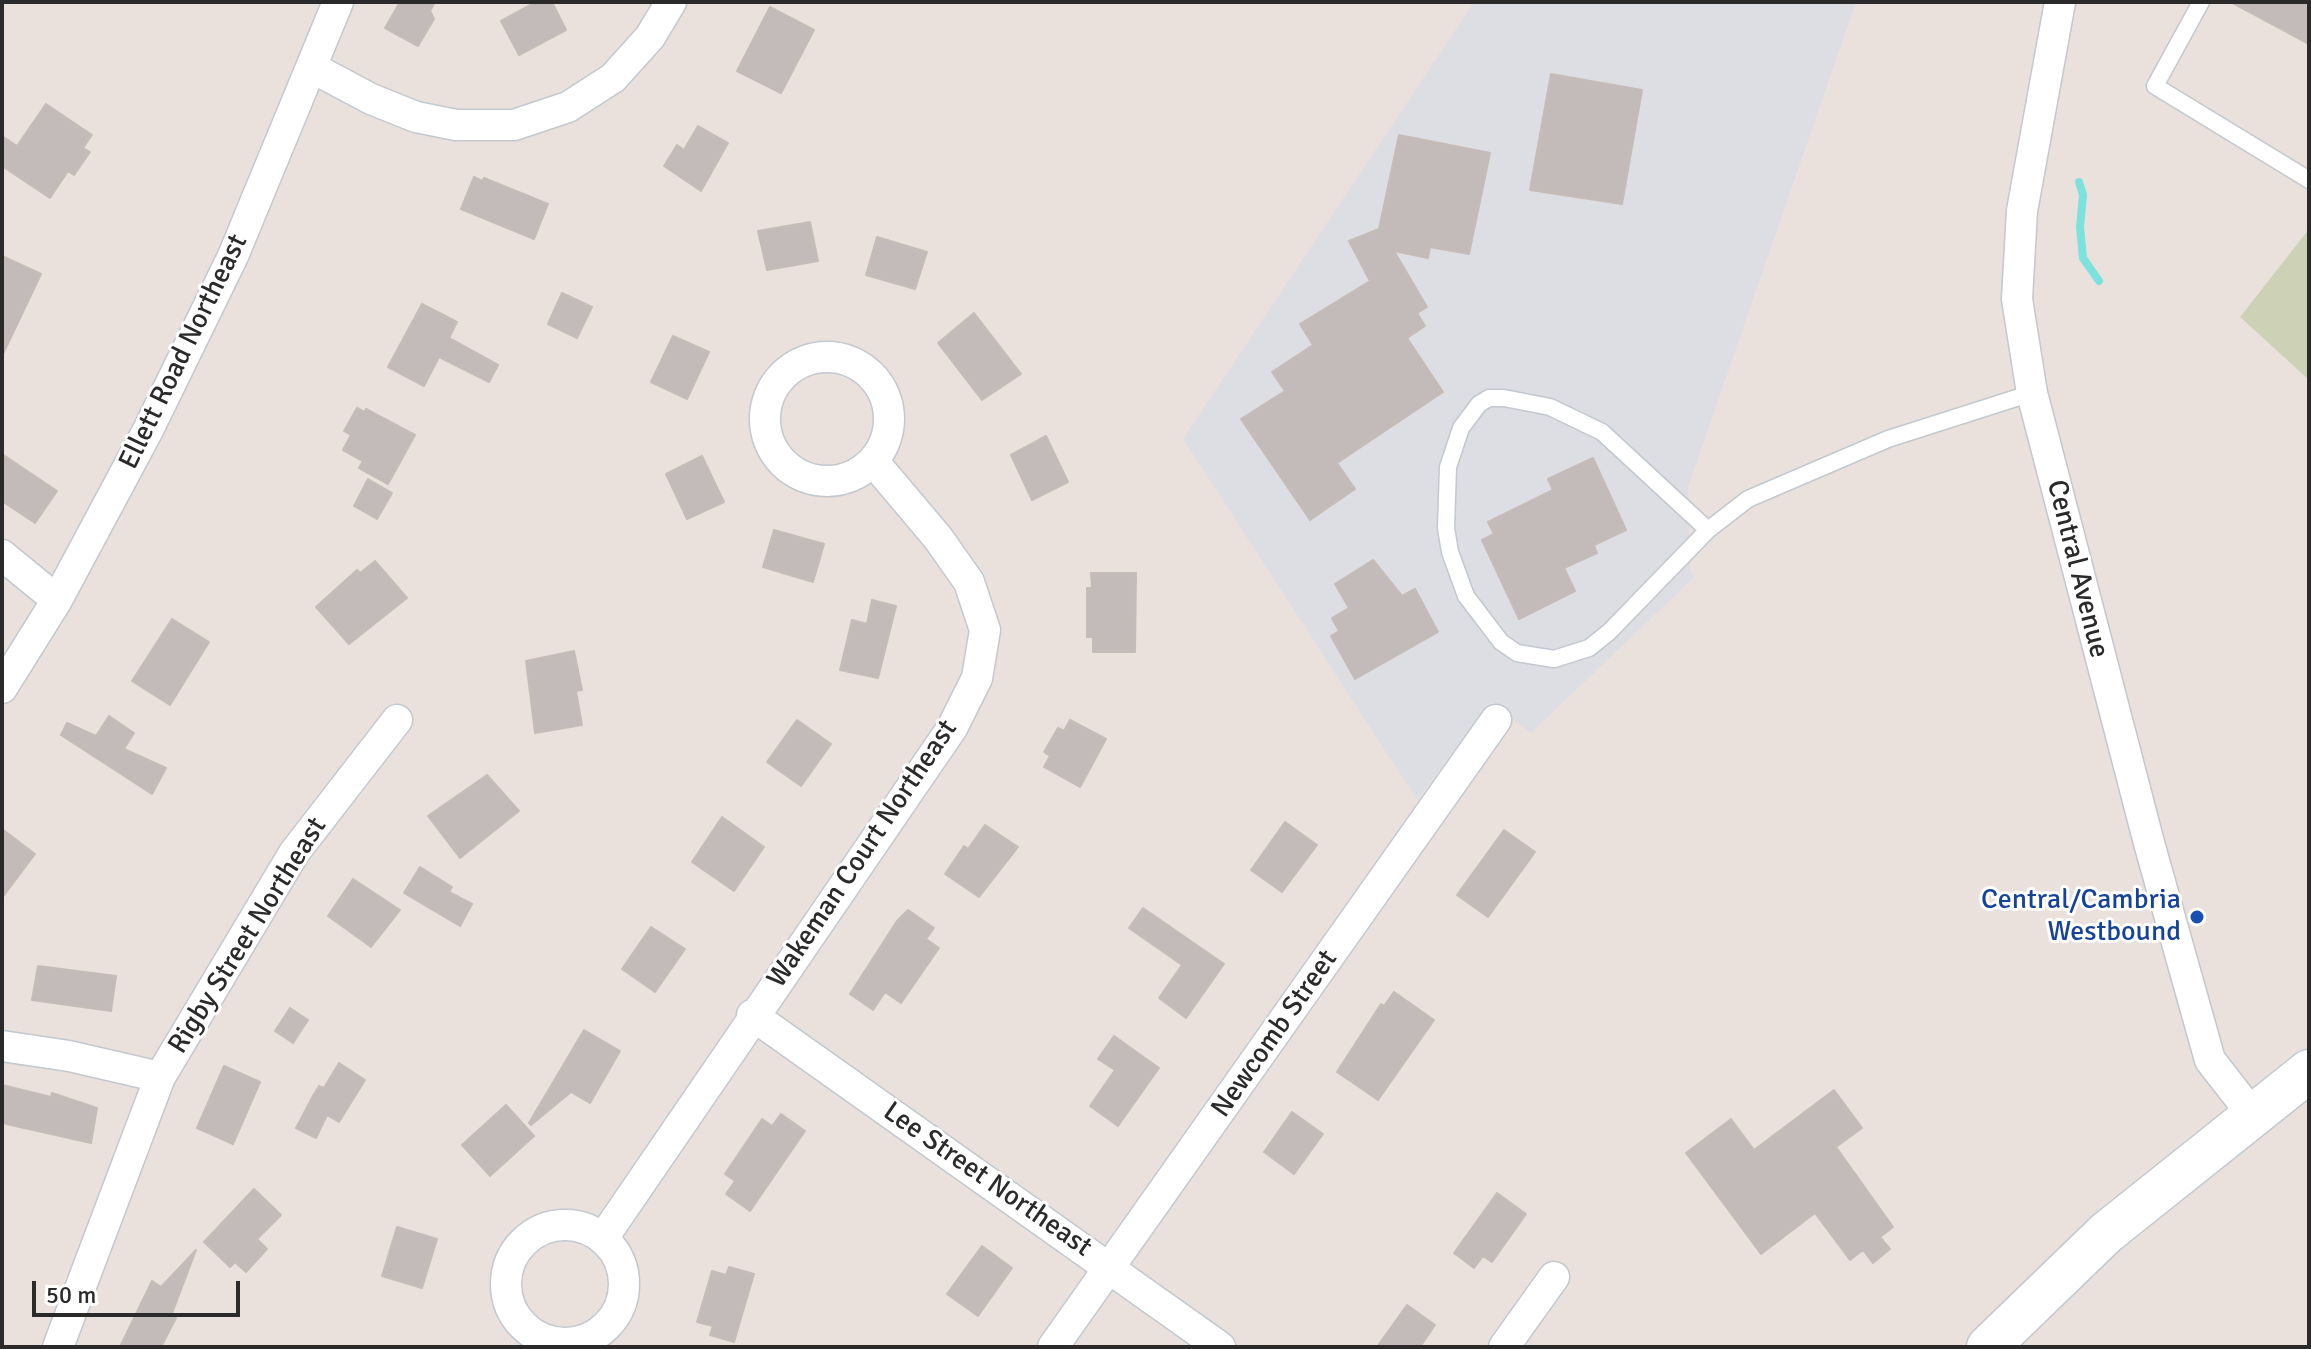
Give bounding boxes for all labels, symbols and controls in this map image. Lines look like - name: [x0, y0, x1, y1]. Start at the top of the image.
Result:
- street label: Ellett Road Northeast: [112, 229, 256, 475]
- street label: Central Avenue: [2039, 477, 2115, 661]
- street label: Wakeman Court Northeast: [761, 714, 965, 994]
- street label: Rigby Street Northeast: [162, 812, 334, 1060]
- place label: Central/Cambria Westbound: [1981, 884, 2181, 950]
- marker: Central/Cambria Westbound: [2188, 908, 2206, 926]
- street label: Newcomb Street: [1205, 944, 1345, 1124]
- street label: Lee Street Northeast: [876, 1095, 1098, 1265]
- scale bar: [36, 1265, 244, 1315]
- text: 50 m: [46, 1280, 96, 1310]

